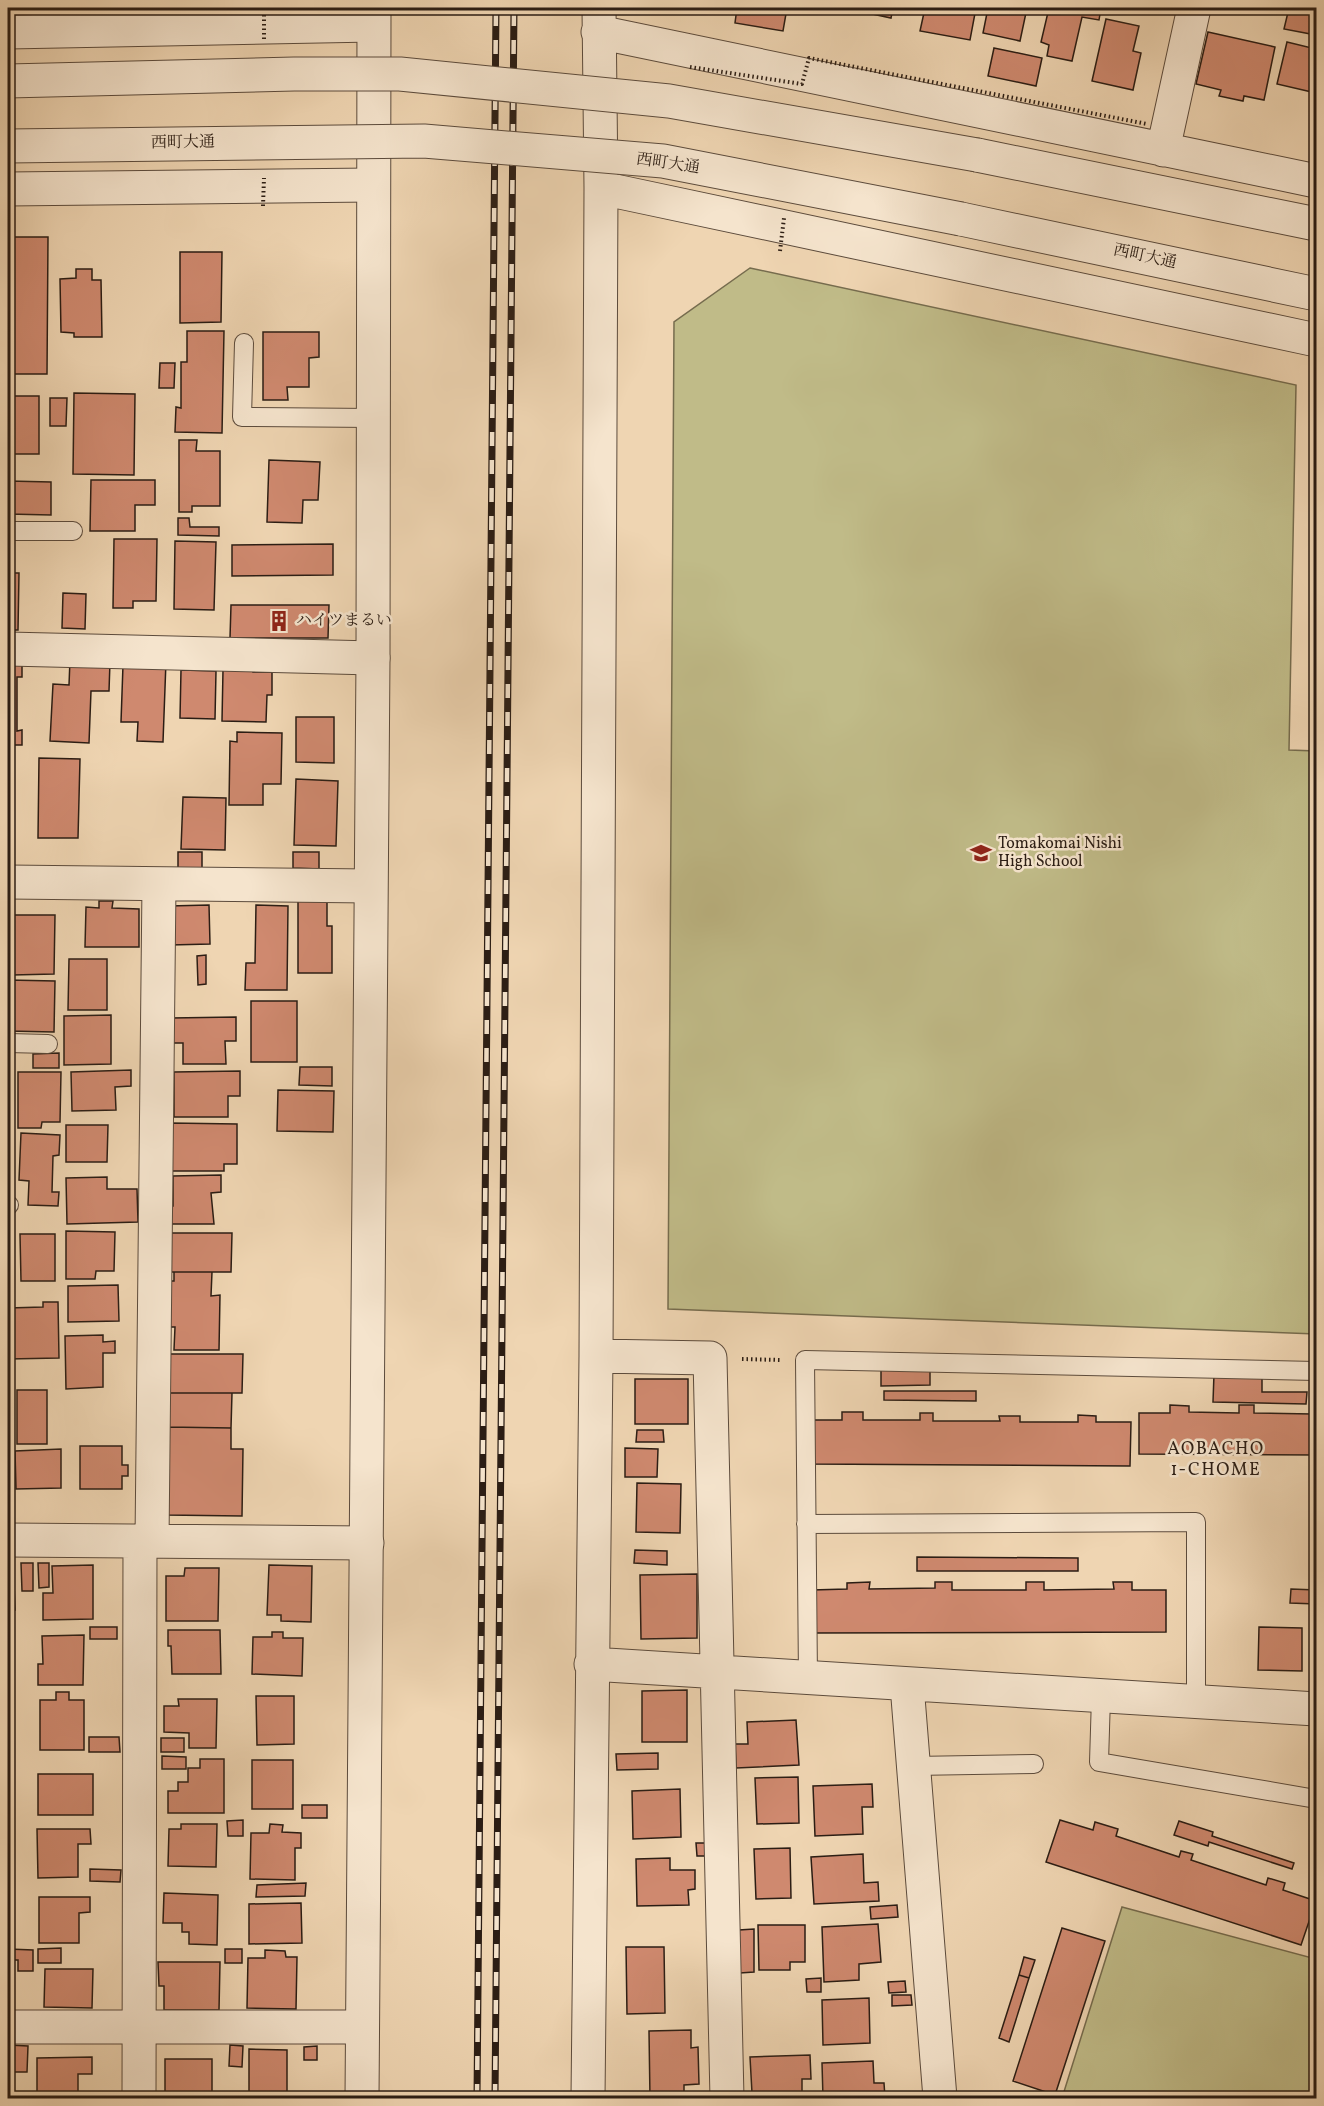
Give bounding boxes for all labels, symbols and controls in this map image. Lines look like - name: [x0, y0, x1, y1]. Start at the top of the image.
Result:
- street label: 西町大通: [151, 131, 215, 155]
- street label: 西町大通: [635, 149, 701, 179]
- street label: 西町大通: [1111, 240, 1179, 274]
- building icon: ハイツまるい: [267, 609, 291, 633]
- place label: ハイツまるい: [296, 610, 392, 632]
- place label: Tomakomai Nishi High School: [998, 833, 1122, 873]
- school or university icon: Tomakomai Nishi High School: [969, 841, 993, 865]
- district label: AOBACHO 1-CHOME: [1167, 1437, 1265, 1483]

